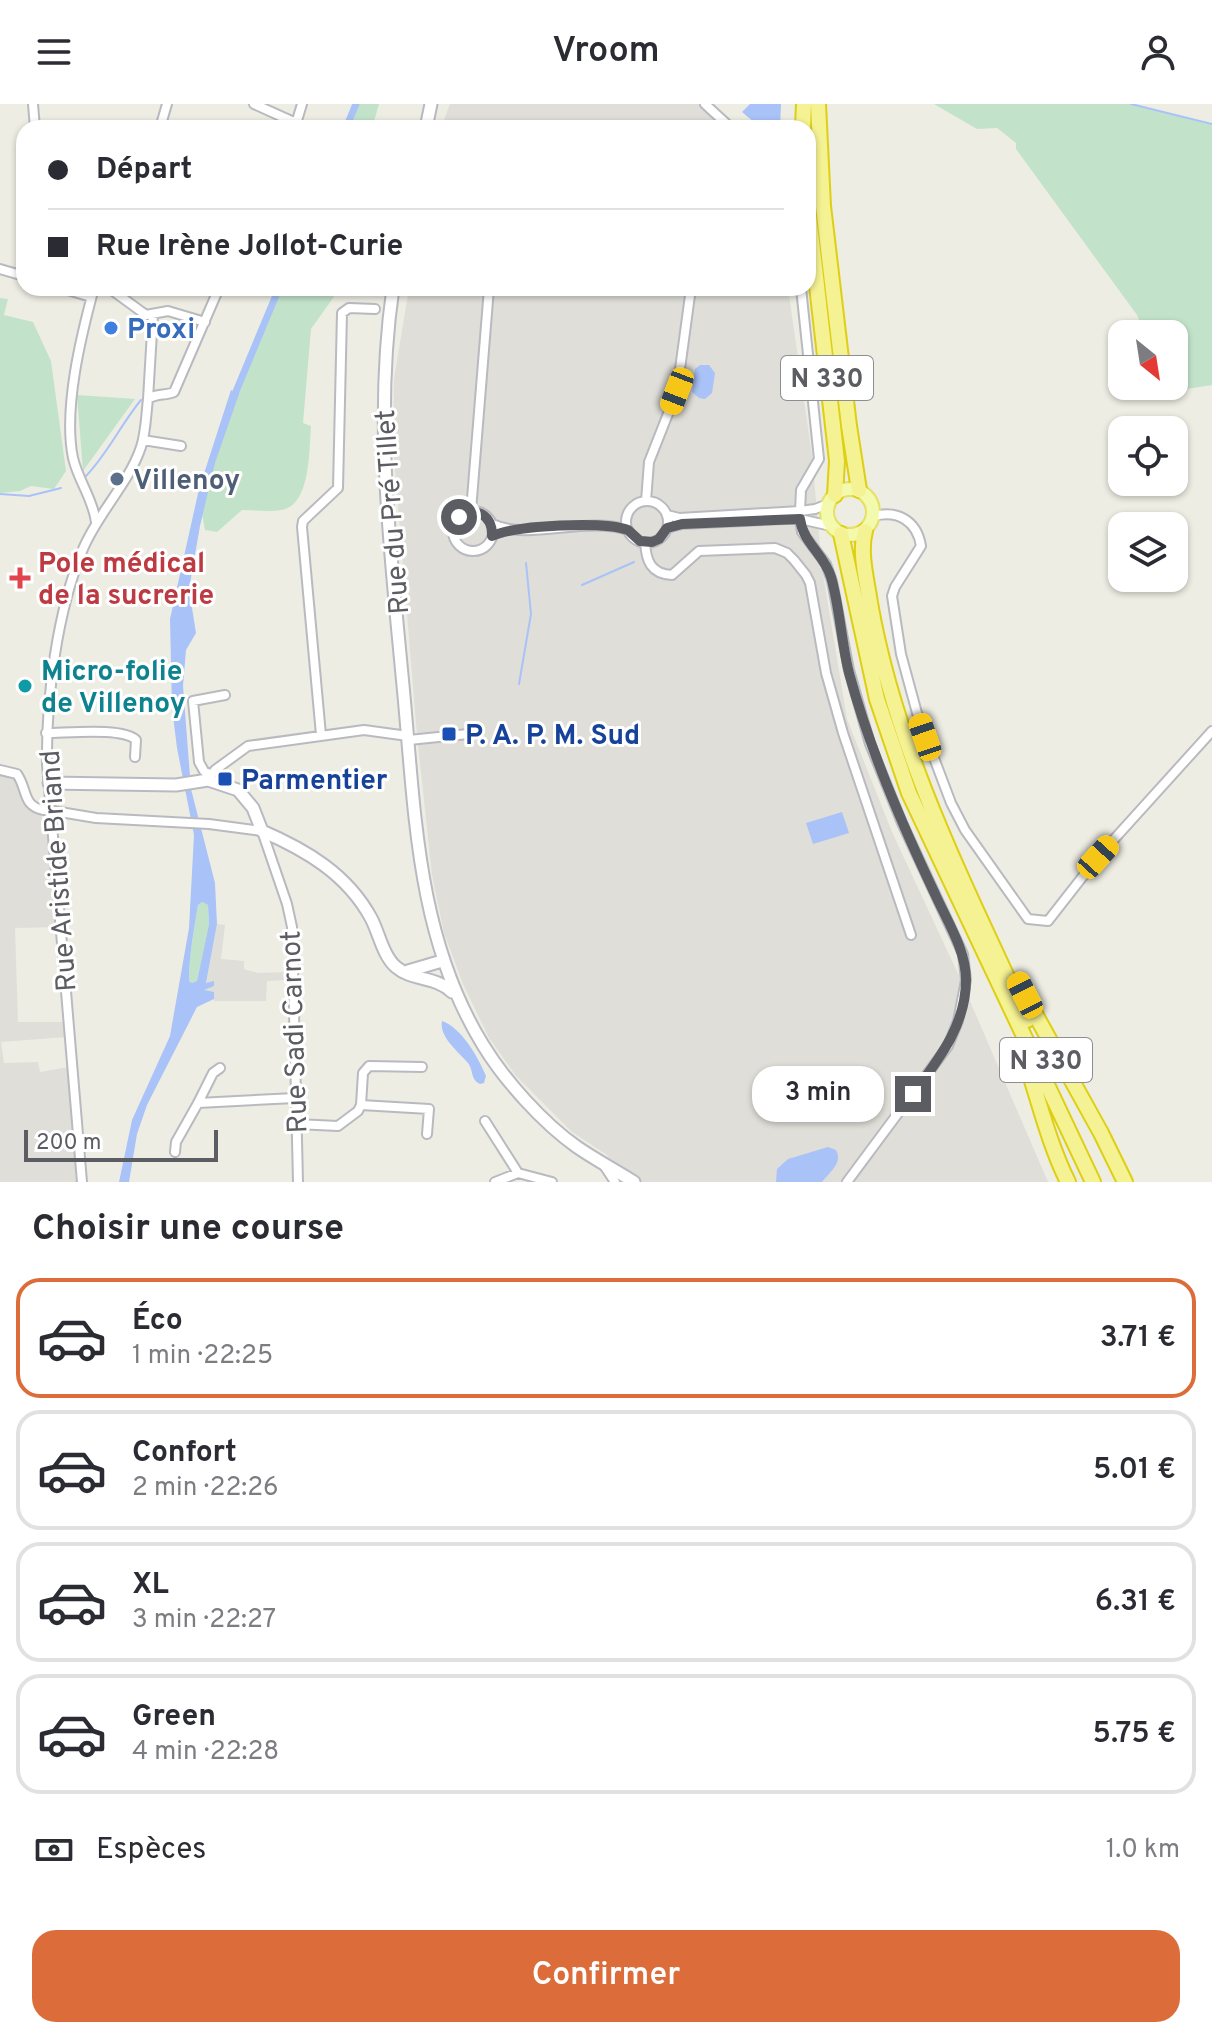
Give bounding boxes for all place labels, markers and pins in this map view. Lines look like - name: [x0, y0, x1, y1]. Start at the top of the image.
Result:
- place label: Proxi: [127, 313, 195, 349]
- marker: Proxi: [102, 319, 120, 337]
- place label: Villenoy: [133, 464, 240, 500]
- marker: Villenoy: [108, 470, 126, 488]
- place label: Pole médical de la sucrerie: [38, 547, 214, 615]
- marker: Pole médical de la sucrerie: [9, 567, 31, 589]
- place label: Micro-folie de Villenoy: [41, 655, 186, 723]
- marker: Micro-folie de Villenoy: [16, 677, 34, 695]
- place label: P. A. P. M. Sud: [465, 719, 640, 755]
- marker: P. A. P. M. Sud: [440, 725, 458, 743]
- place label: Parmentier: [241, 764, 388, 800]
- marker: Parmentier: [216, 770, 234, 788]

